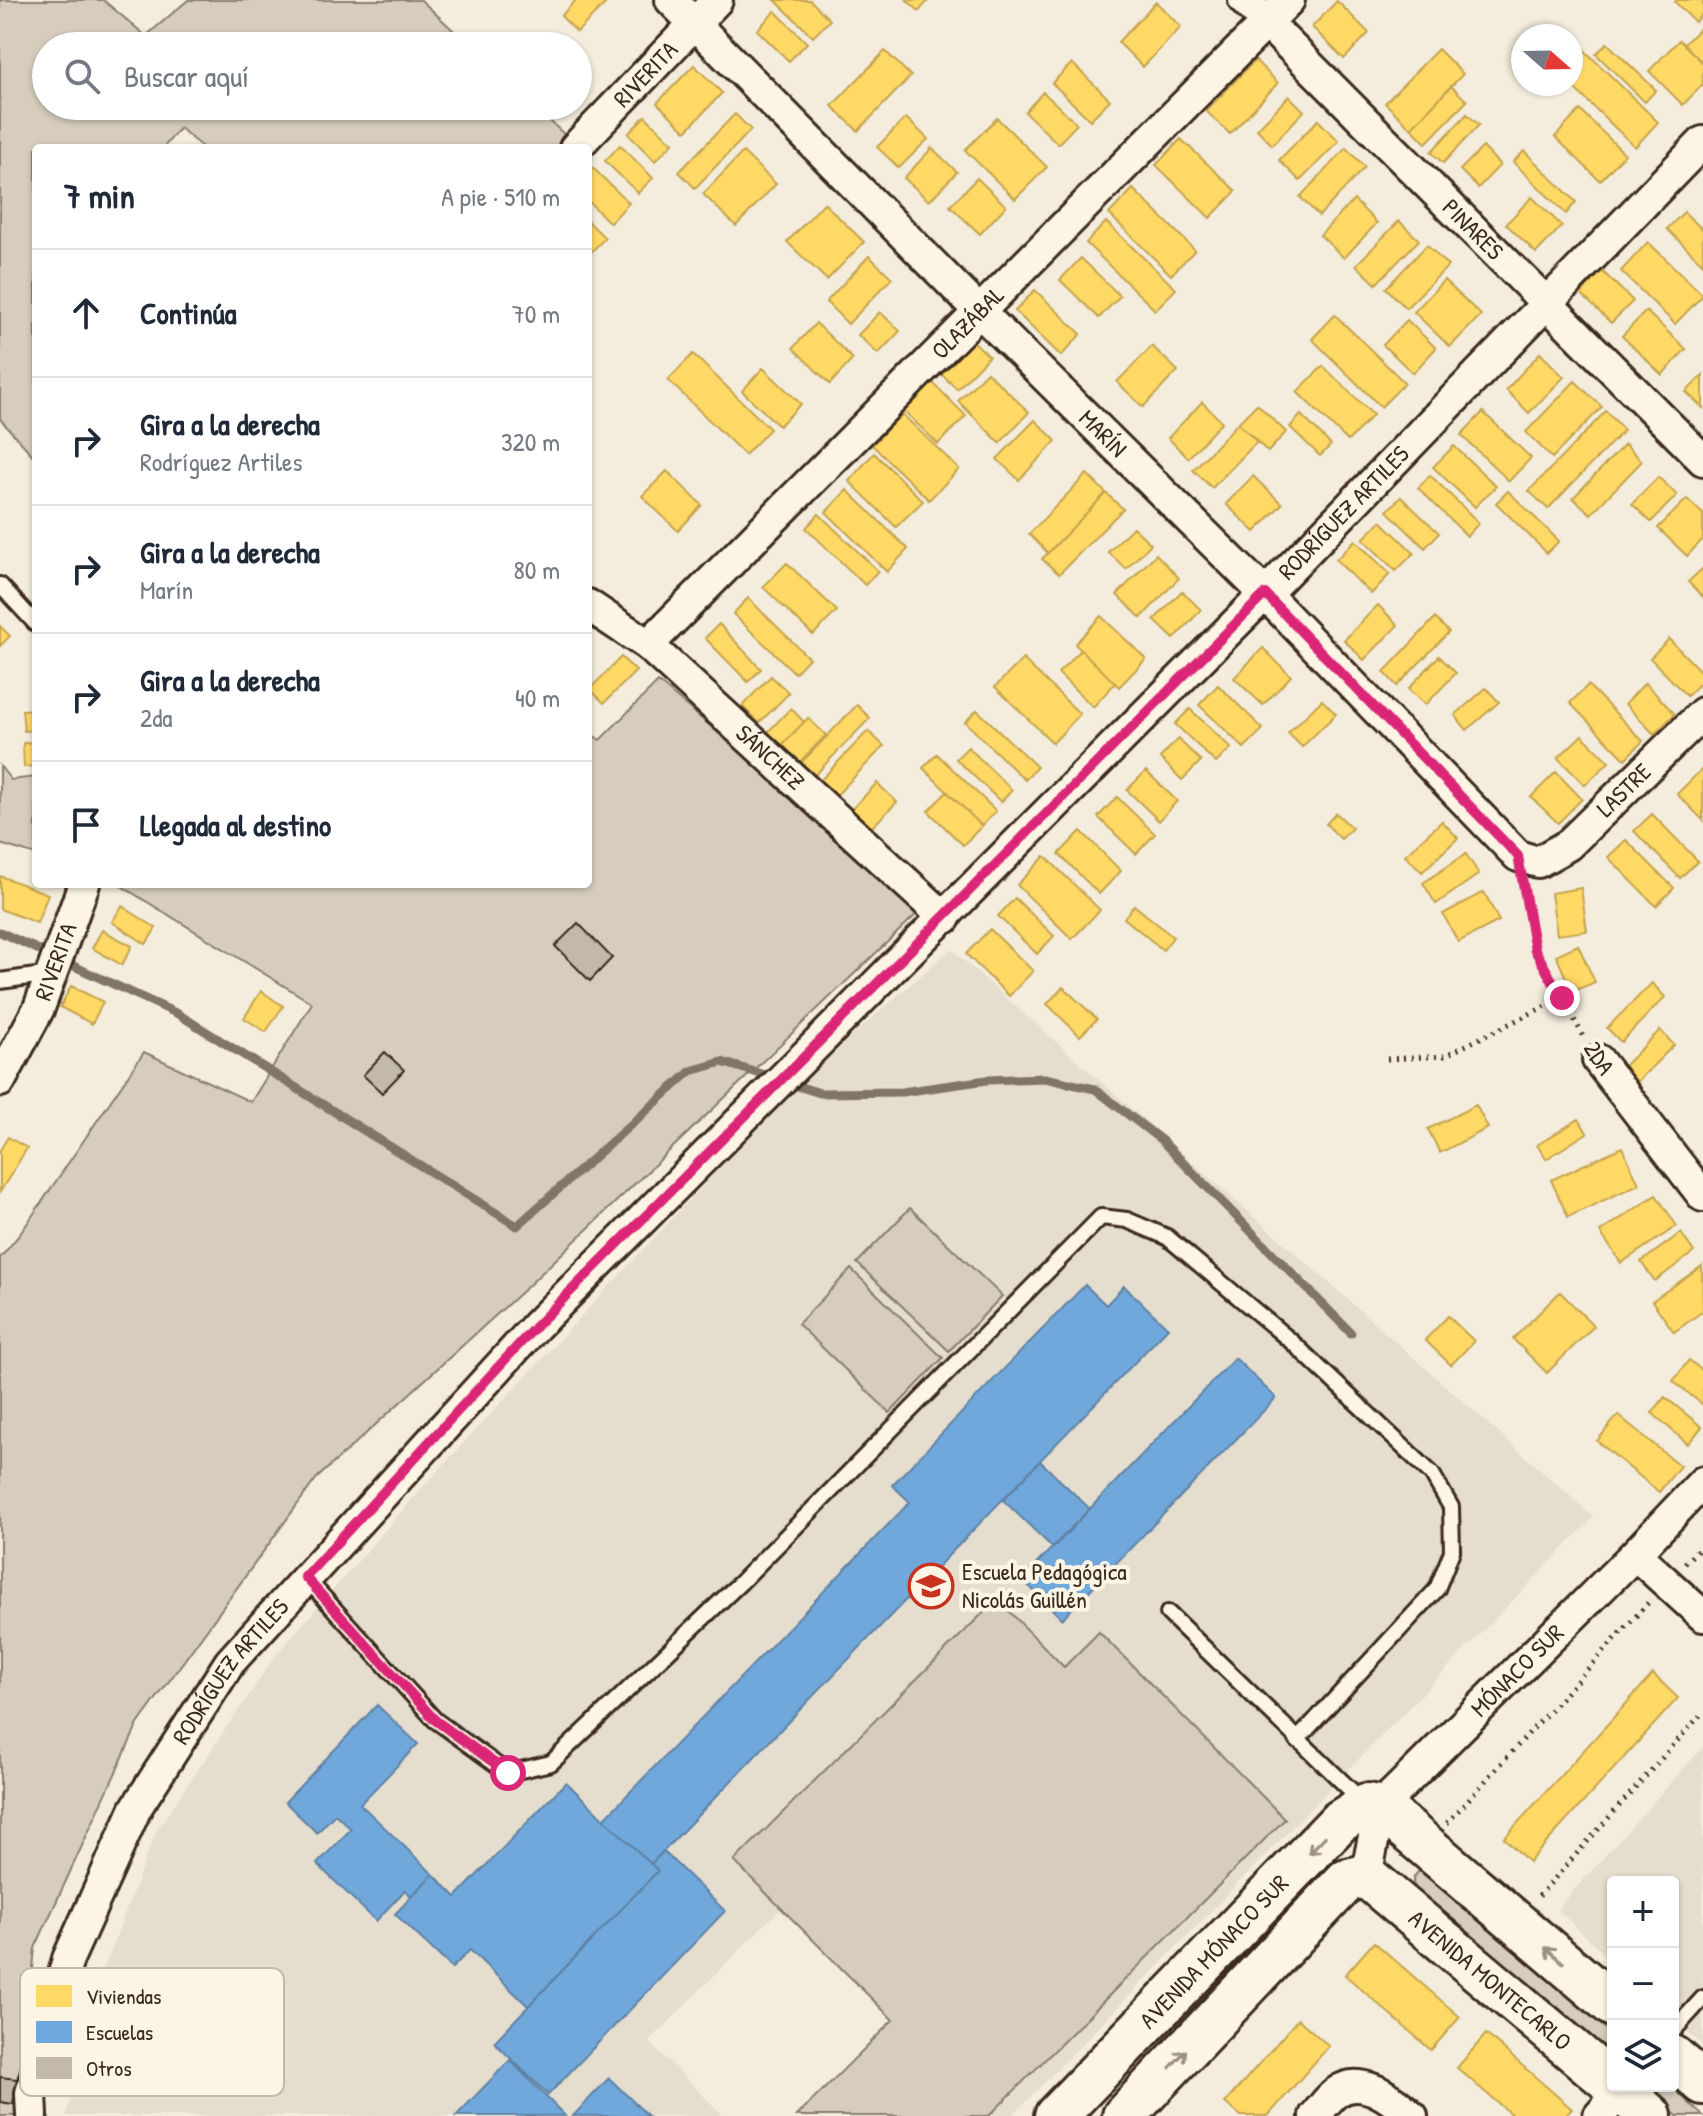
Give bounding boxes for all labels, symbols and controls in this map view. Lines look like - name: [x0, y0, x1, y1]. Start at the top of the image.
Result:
- north arrow: [1511, 24, 1583, 96]
- search box: [32, 32, 592, 120]
- street label: RIVERITA: [606, 34, 684, 114]
- icon: search: [60, 54, 104, 98]
- text: Buscar aquí: [124, 56, 249, 96]
- text: 7 min: [64, 173, 135, 219]
- text: A pie · 510 m: [441, 179, 560, 214]
- street label: PINARES: [1436, 191, 1511, 266]
- street label: OLAZÁBAL: [924, 279, 1011, 366]
- icon: ahead: [64, 291, 108, 335]
- text: Continúa: [140, 293, 236, 333]
- text: 70 m: [512, 296, 560, 331]
- street label: MARÍN: [1073, 402, 1135, 464]
- text: Gira a la derecha: [140, 404, 320, 444]
- icon: right: [64, 419, 108, 463]
- text: 320 m: [501, 424, 560, 459]
- street label: RODRÍGUEZ ARTILES: [1271, 438, 1416, 586]
- text: Rodríguez Artiles: [140, 444, 302, 479]
- text: Gira a la derecha: [140, 532, 320, 572]
- icon: right: [64, 547, 108, 591]
- text: 80 m: [513, 552, 560, 587]
- text: Marín: [140, 572, 193, 607]
- text: Gira a la derecha: [140, 660, 320, 700]
- icon: right: [64, 675, 108, 719]
- text: 40 m: [515, 680, 560, 715]
- text: 2da: [140, 700, 173, 735]
- street label: SÁNCHEZ: [730, 717, 812, 796]
- street label: LASTRE: [1589, 755, 1658, 823]
- icon: arrive: [64, 803, 108, 847]
- text: Llegada al destino: [140, 805, 331, 845]
- street label: RIVERITA: [26, 918, 84, 1005]
- route end: [1544, 980, 1580, 1016]
- street label: 2DA: [1577, 1034, 1623, 1081]
- place label: Escuela Pedagógica Nicolás Guillén: [962, 1555, 1127, 1615]
- school or university icon: Escuela Pedagógica Nicolás Guillén: [907, 1562, 955, 1610]
- street label: RODRÍGUEZ ARTILES: [164, 1591, 295, 1750]
- street label: MÓNACO SUR: [1463, 1616, 1570, 1723]
- route start: [490, 1755, 526, 1791]
- one-way arrow: [1308, 1835, 1327, 1854]
- street label: AVENIDA MÓNACO SUR: [1132, 1867, 1295, 2035]
- map controls: [1607, 1876, 1679, 2092]
- button: +: [1607, 1876, 1679, 1948]
- street label: AVENIDA MONTECARLO: [1402, 1902, 1579, 2057]
- one-way arrow: [1544, 1946, 1564, 1964]
- button: −: [1607, 1948, 1679, 2020]
- legend: [20, 1968, 284, 2096]
- text: Viviendas: [86, 1981, 161, 2011]
- text: Escuelas: [86, 2017, 153, 2047]
- button: layers: [1607, 2020, 1679, 2092]
- one-way arrow: [1168, 2049, 1187, 2069]
- text: Otros: [86, 2053, 132, 2083]

